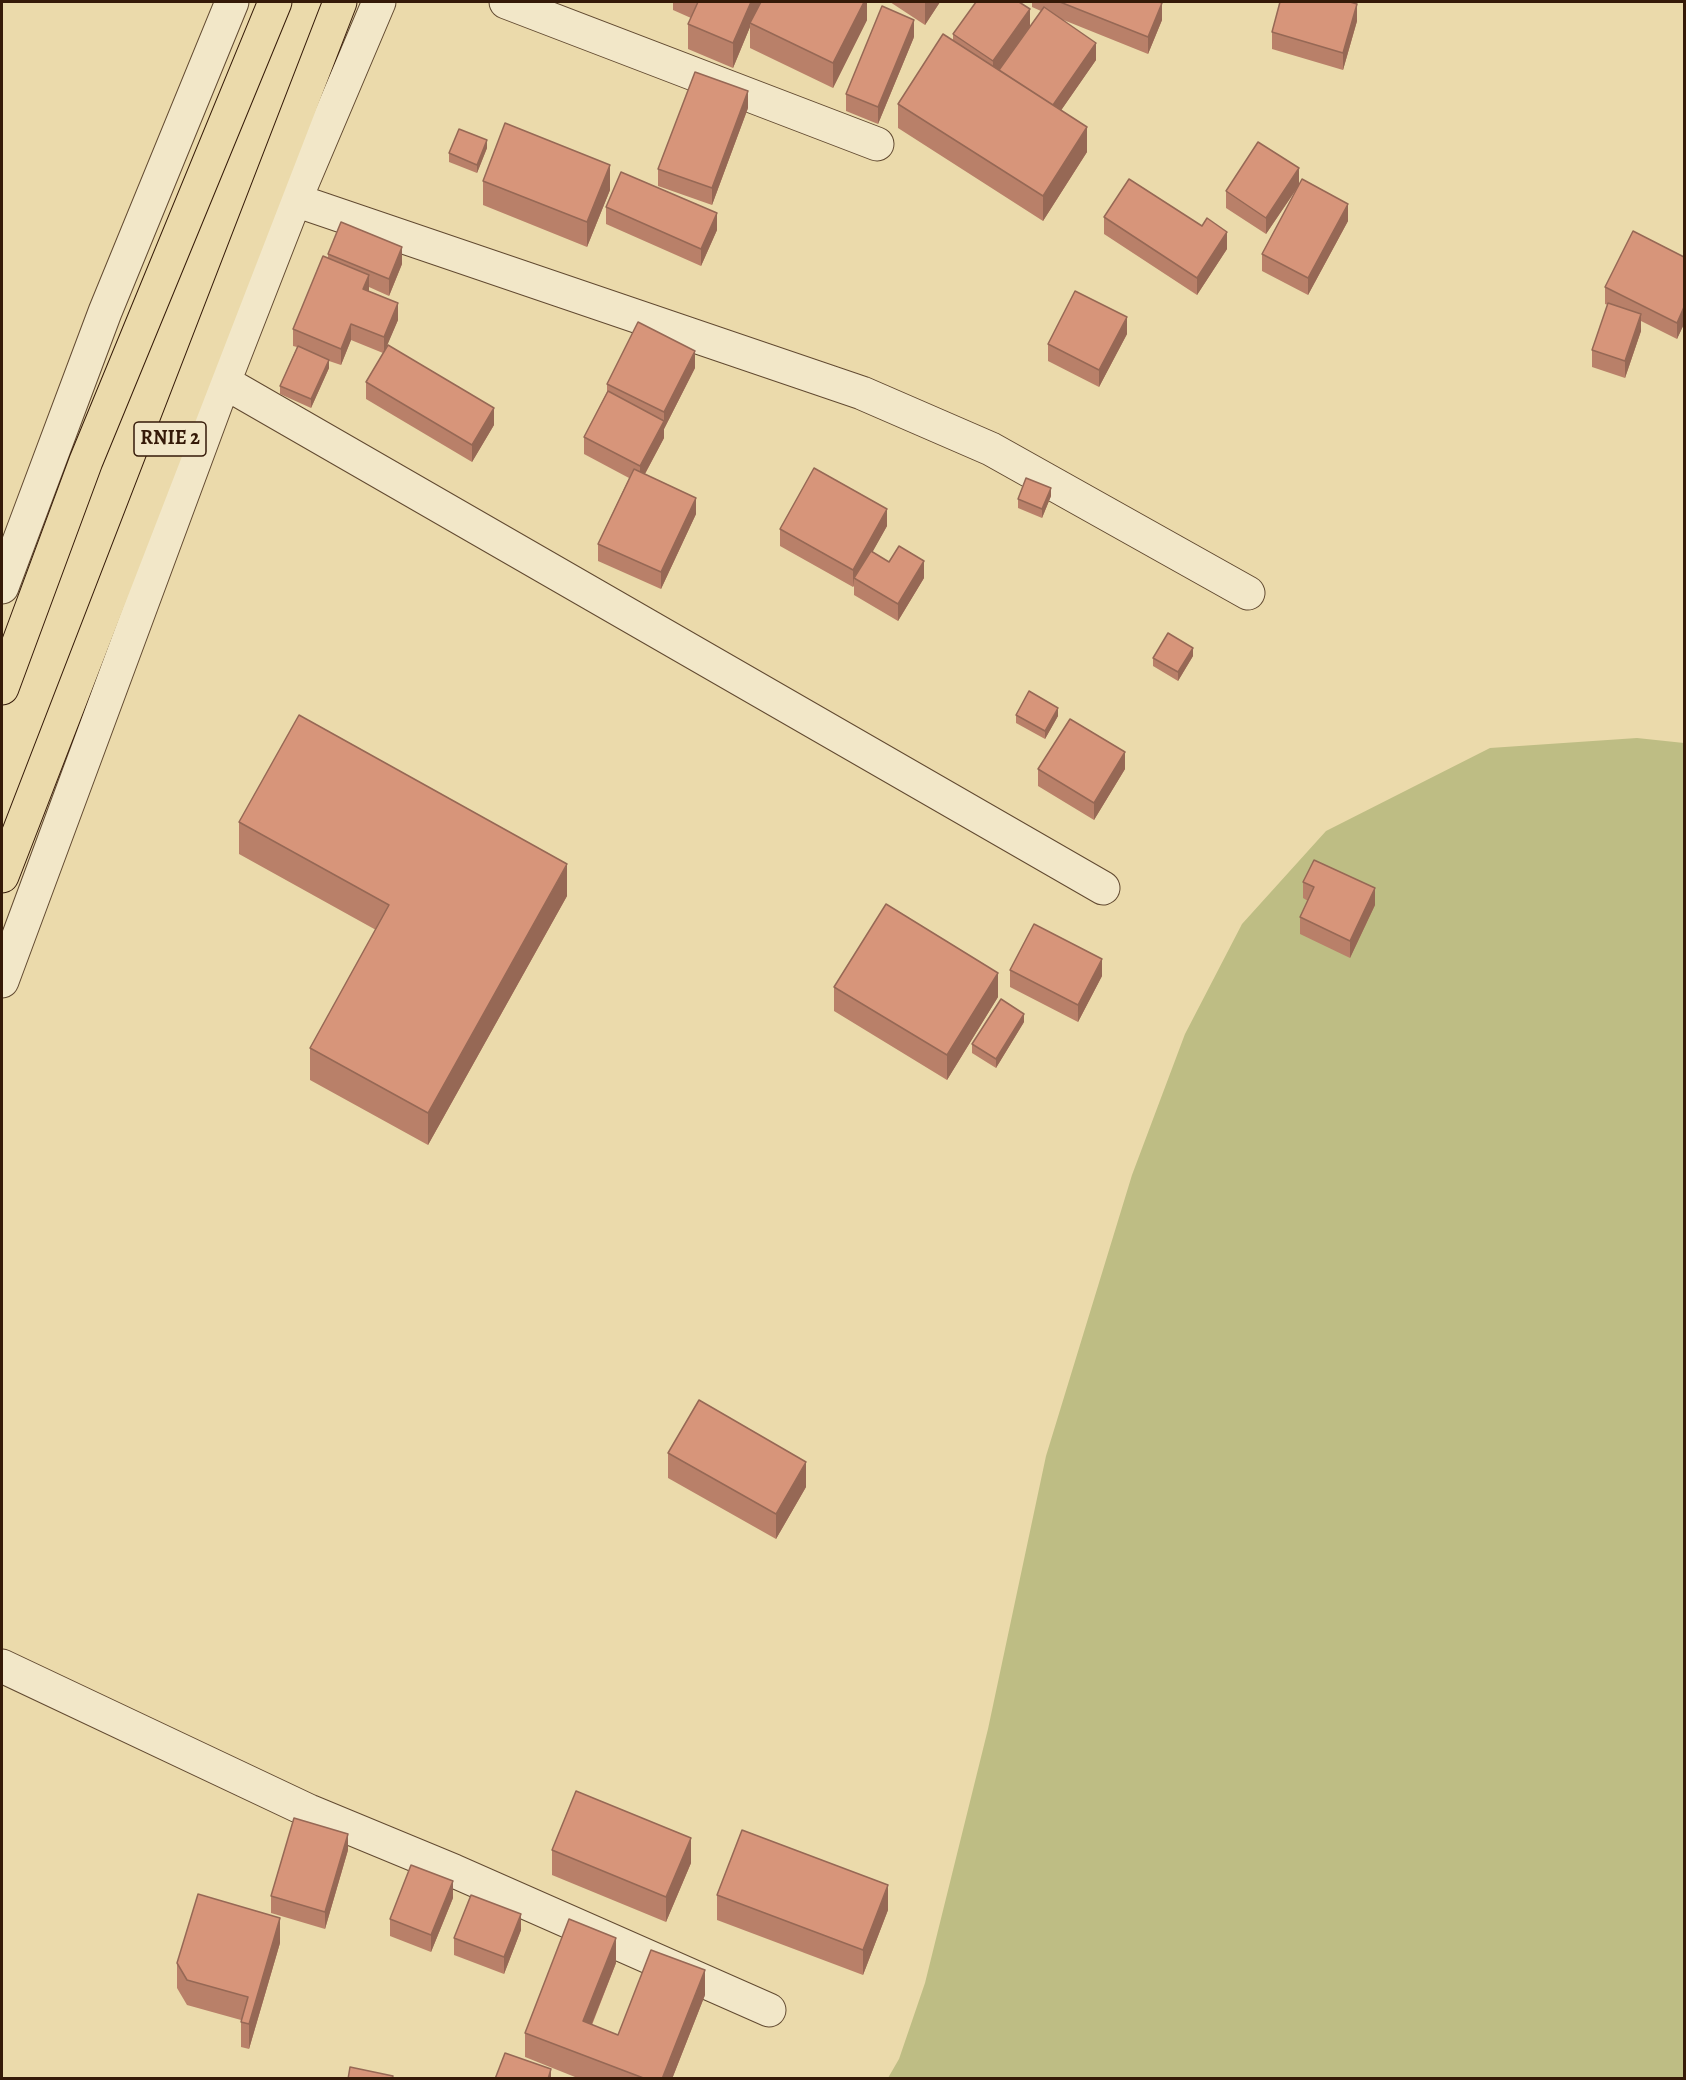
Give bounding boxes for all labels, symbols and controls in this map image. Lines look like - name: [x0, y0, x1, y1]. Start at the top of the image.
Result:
- road number: RNIE 2: [134, 422, 206, 456]

